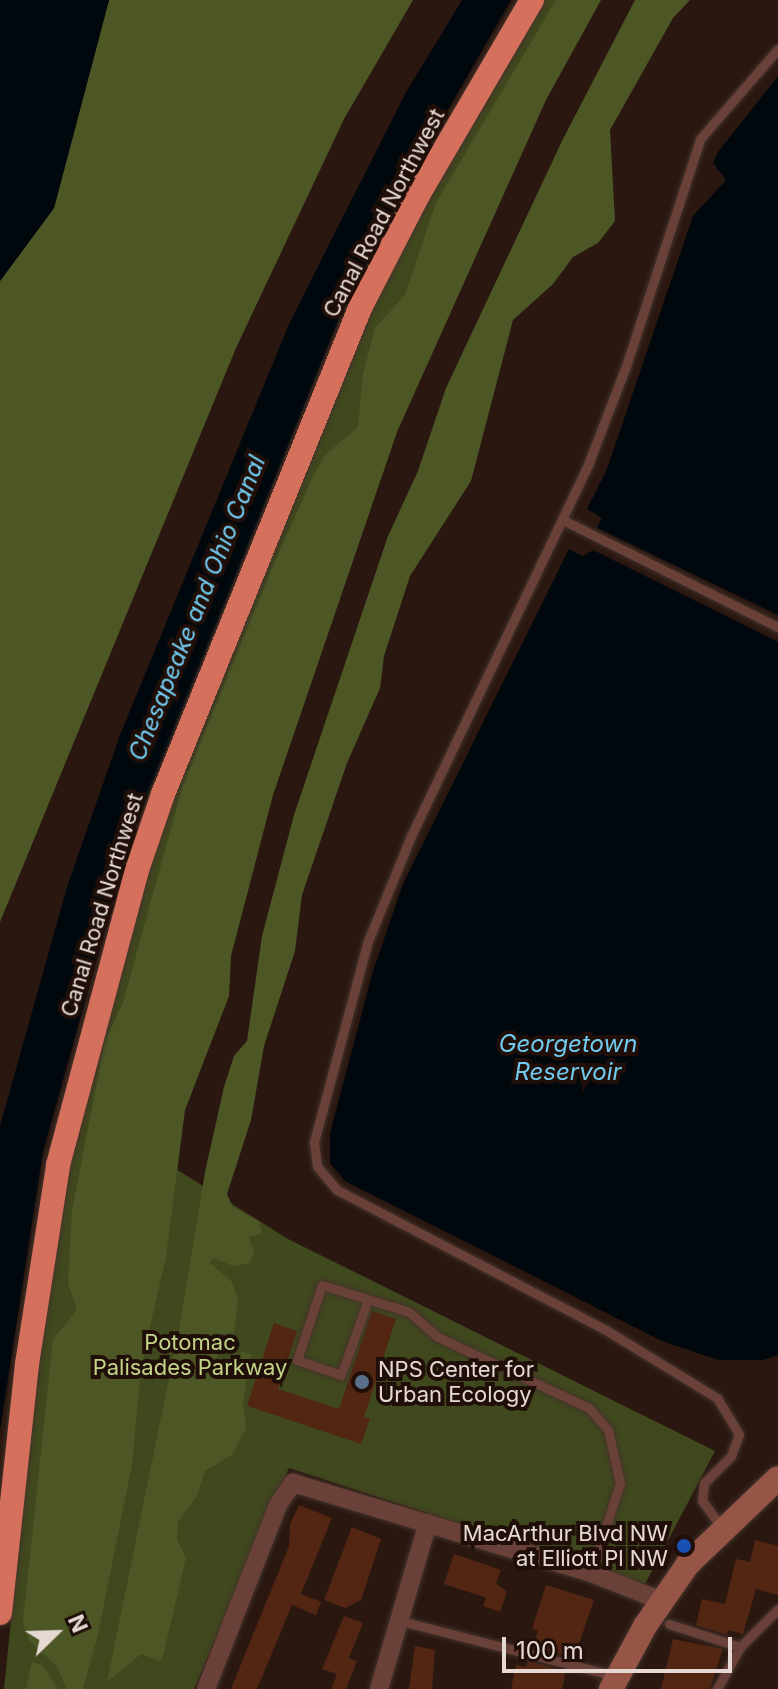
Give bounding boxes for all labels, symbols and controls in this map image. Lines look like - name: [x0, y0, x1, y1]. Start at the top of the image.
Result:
- street label: Canal Road Northwest: [318, 104, 450, 322]
- water label: Chesapeake and Ohio Canal: [123, 451, 271, 765]
- street label: Canal Road Northwest: [55, 790, 149, 1020]
- water label: Georgetown Reservoir: [499, 1030, 637, 1086]
- park label: Potomac Palisades Parkway: [93, 1329, 287, 1380]
- place label: NPS Center for Urban Ecology: [378, 1356, 534, 1408]
- marker: NPS Center for Urban Ecology: [353, 1373, 371, 1391]
- place label: MacArthur Blvd NW at Elliott Pl NW: [463, 1520, 668, 1572]
- marker: MacArthur Blvd NW at Elliott Pl NW: [675, 1537, 693, 1555]
- north arrow: [16, 1593, 96, 1673]
- text: N: [63, 1611, 93, 1636]
- scale bar: [506, 1621, 736, 1671]
- text: 100 m: [516, 1636, 584, 1665]

